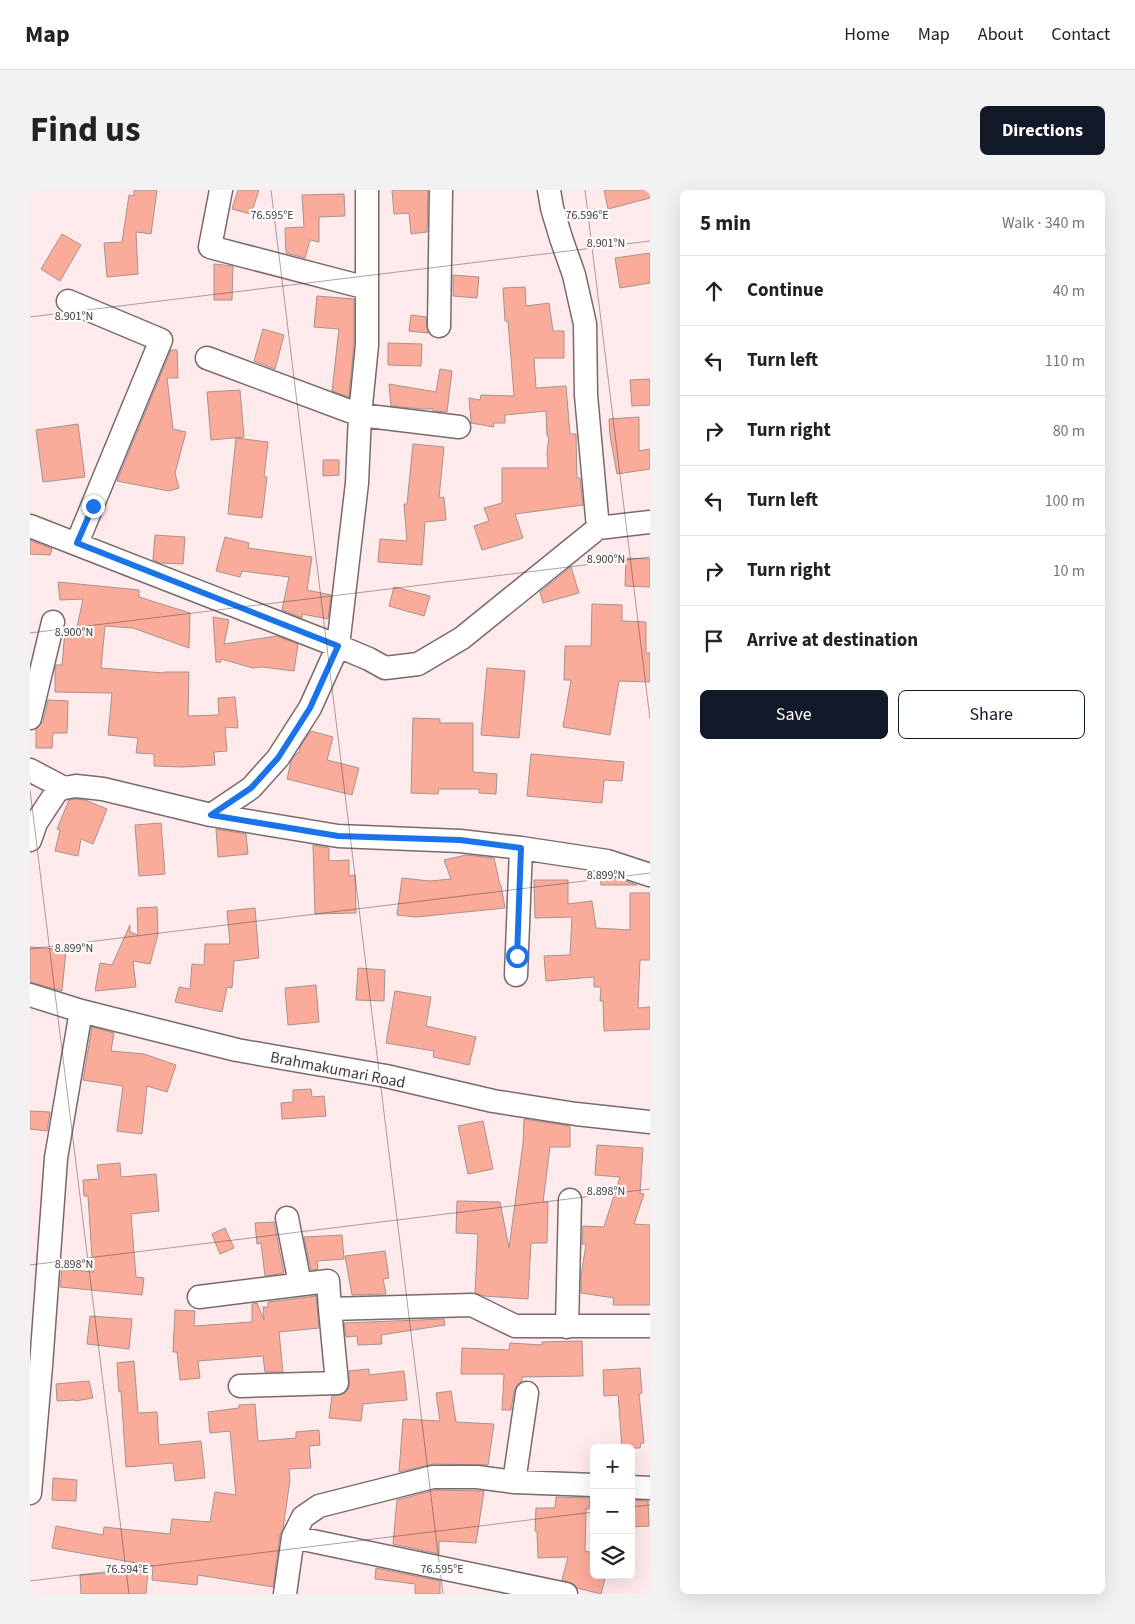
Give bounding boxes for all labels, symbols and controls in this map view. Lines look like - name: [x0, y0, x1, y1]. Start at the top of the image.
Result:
- text: Map: [25, 17, 70, 52]
- text: Home: [844, 22, 890, 47]
- text: Map: [918, 22, 950, 47]
- text: About: [978, 22, 1023, 47]
- text: Contact: [1051, 22, 1110, 47]
- text: Find us: [30, 105, 140, 155]
- button: Directions: [980, 106, 1105, 155]
- text: 76.595°E: [250, 207, 294, 224]
- text: 76.596°E: [565, 207, 609, 224]
- text: 5 min: [700, 208, 751, 238]
- text: Walk · 340 m: [1002, 212, 1085, 234]
- text: 8.901°N: [587, 235, 625, 252]
- icon: ahead: [700, 277, 728, 305]
- text: Continue: [747, 277, 824, 304]
- text: 40 m: [1053, 280, 1085, 302]
- text: 8.901°N: [55, 308, 93, 325]
- icon: left: [700, 347, 728, 375]
- text: Turn left: [747, 347, 818, 374]
- text: 110 m: [1045, 350, 1085, 372]
- icon: right: [700, 417, 728, 445]
- text: Turn right: [747, 417, 831, 444]
- text: 80 m: [1053, 420, 1085, 442]
- icon: left: [700, 487, 728, 515]
- text: Turn left: [747, 487, 818, 514]
- text: 100 m: [1045, 490, 1085, 512]
- route end: [82, 495, 105, 518]
- text: 8.900°N: [587, 551, 625, 568]
- icon: right: [700, 557, 728, 585]
- text: Turn right: [747, 557, 831, 584]
- text: 10 m: [1053, 560, 1085, 582]
- text: 8.900°N: [55, 624, 93, 641]
- icon: arrive: [700, 627, 728, 655]
- text: Arrive at destination: [747, 627, 918, 654]
- button: Save: [700, 690, 888, 739]
- button: Share: [898, 690, 1085, 739]
- text: 8.899°N: [587, 867, 625, 884]
- text: 8.899°N: [55, 940, 93, 957]
- route start: [506, 945, 529, 968]
- street label: Brahmakumari Road: [268, 1046, 407, 1094]
- text: 8.898°N: [587, 1183, 625, 1200]
- text: 8.898°N: [55, 1256, 93, 1273]
- map controls: [590, 1444, 635, 1579]
- button: +: [590, 1444, 635, 1489]
- button: −: [590, 1489, 635, 1534]
- button: layers: [590, 1534, 635, 1579]
- text: 76.594°E: [105, 1561, 149, 1578]
- text: 76.595°E: [420, 1561, 464, 1578]

